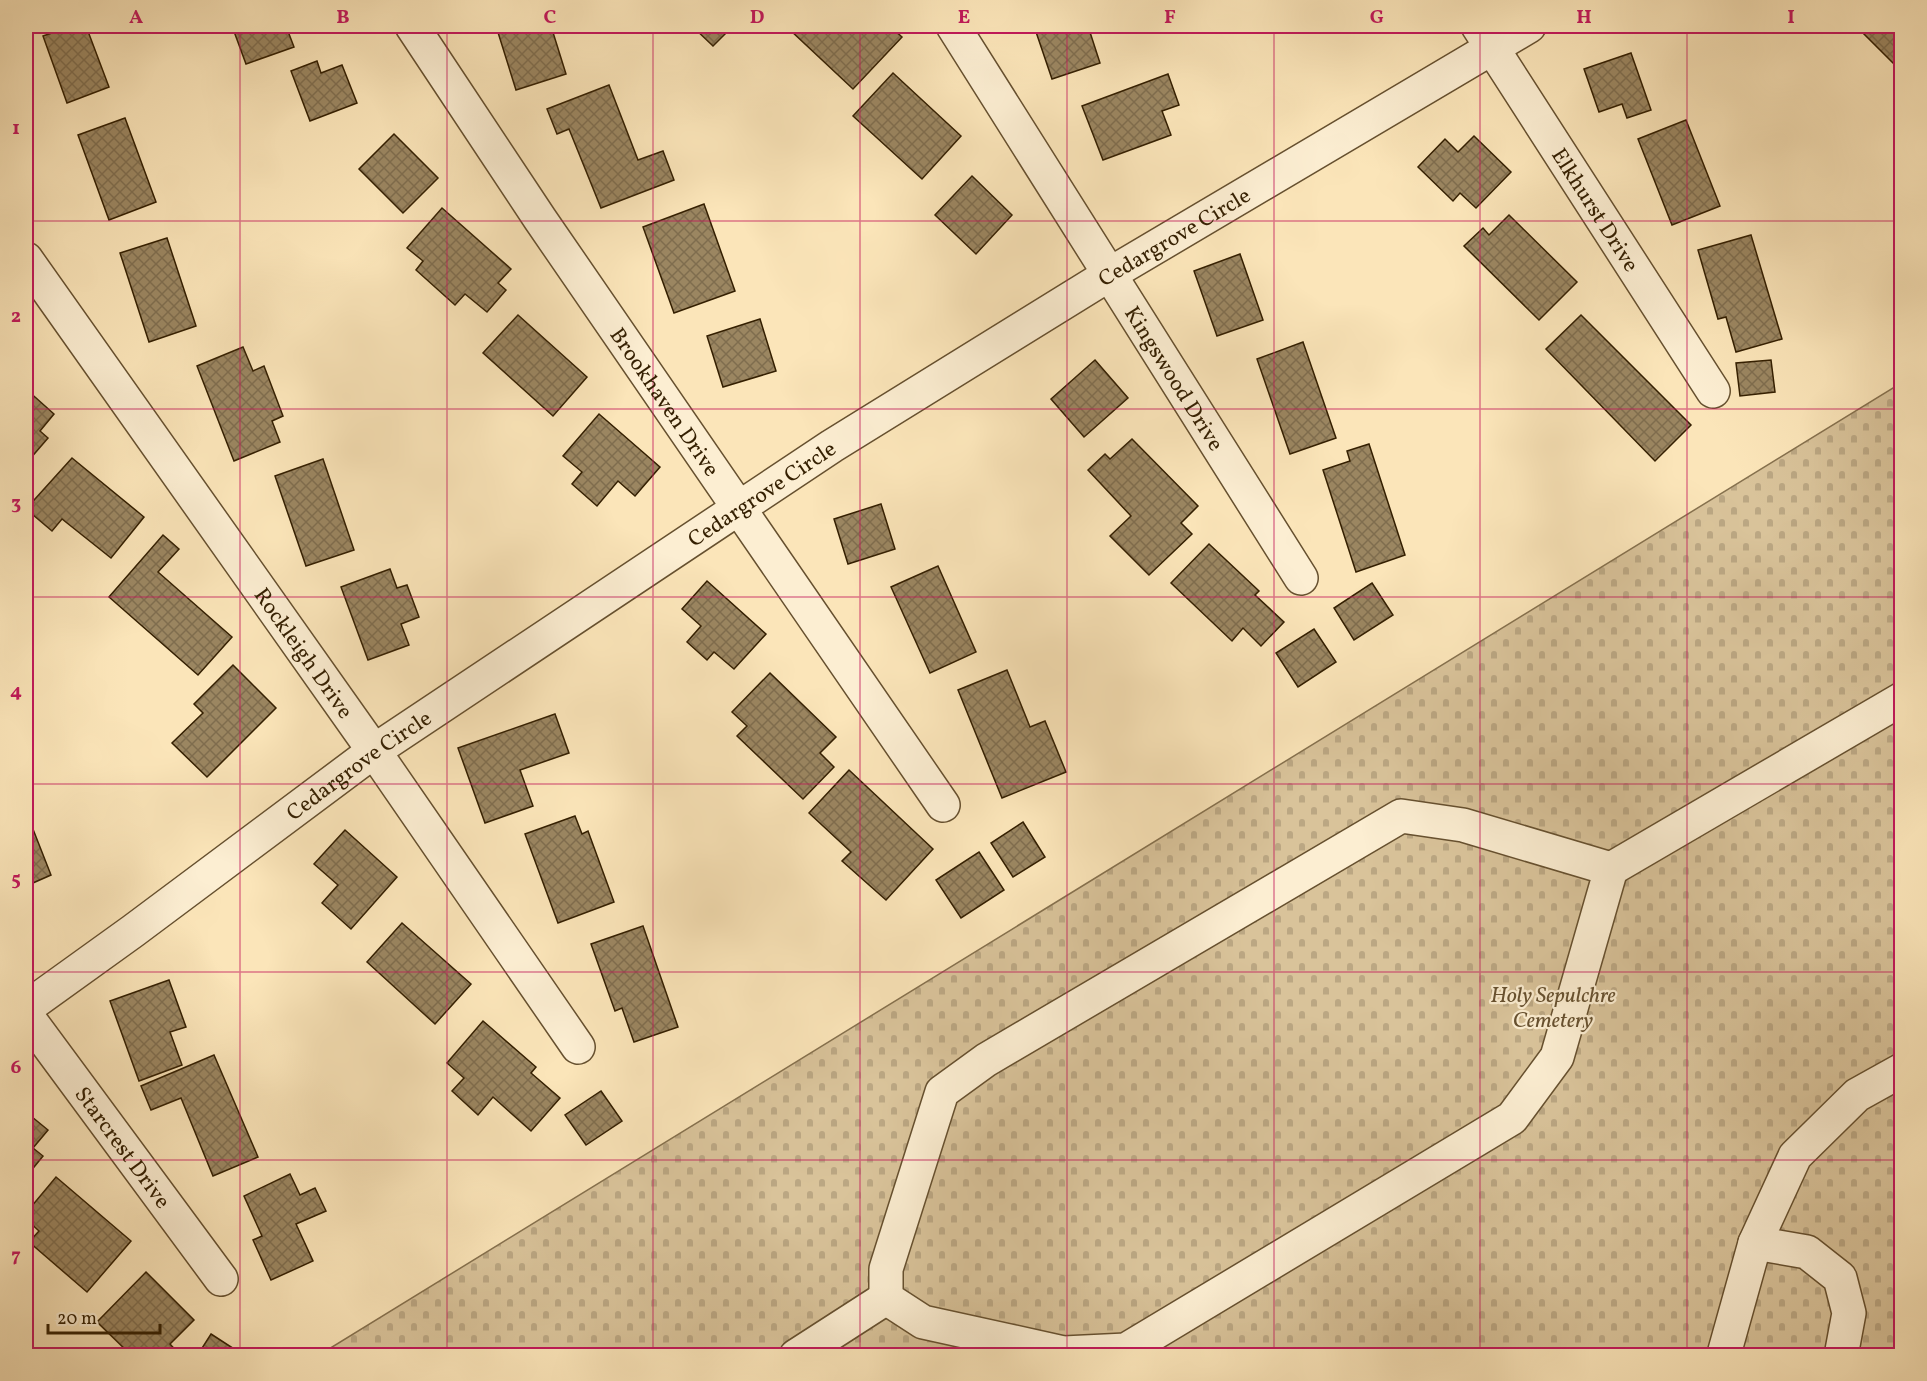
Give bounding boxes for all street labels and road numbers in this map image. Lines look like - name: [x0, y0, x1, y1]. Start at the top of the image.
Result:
- street label: Elkhurst Drive: [1542, 143, 1645, 279]
- street label: Cedargrove Circle: [1093, 181, 1257, 296]
- street label: Kingswood Drive: [1115, 301, 1230, 458]
- street label: Brookhaven Drive: [601, 322, 726, 484]
- street label: Cedargrove Circle: [682, 435, 843, 556]
- street label: Rockleigh Drive: [245, 582, 359, 726]
- street label: Cedargrove Circle: [281, 704, 438, 829]
- street label: Starcrest Drive: [66, 1081, 177, 1216]

